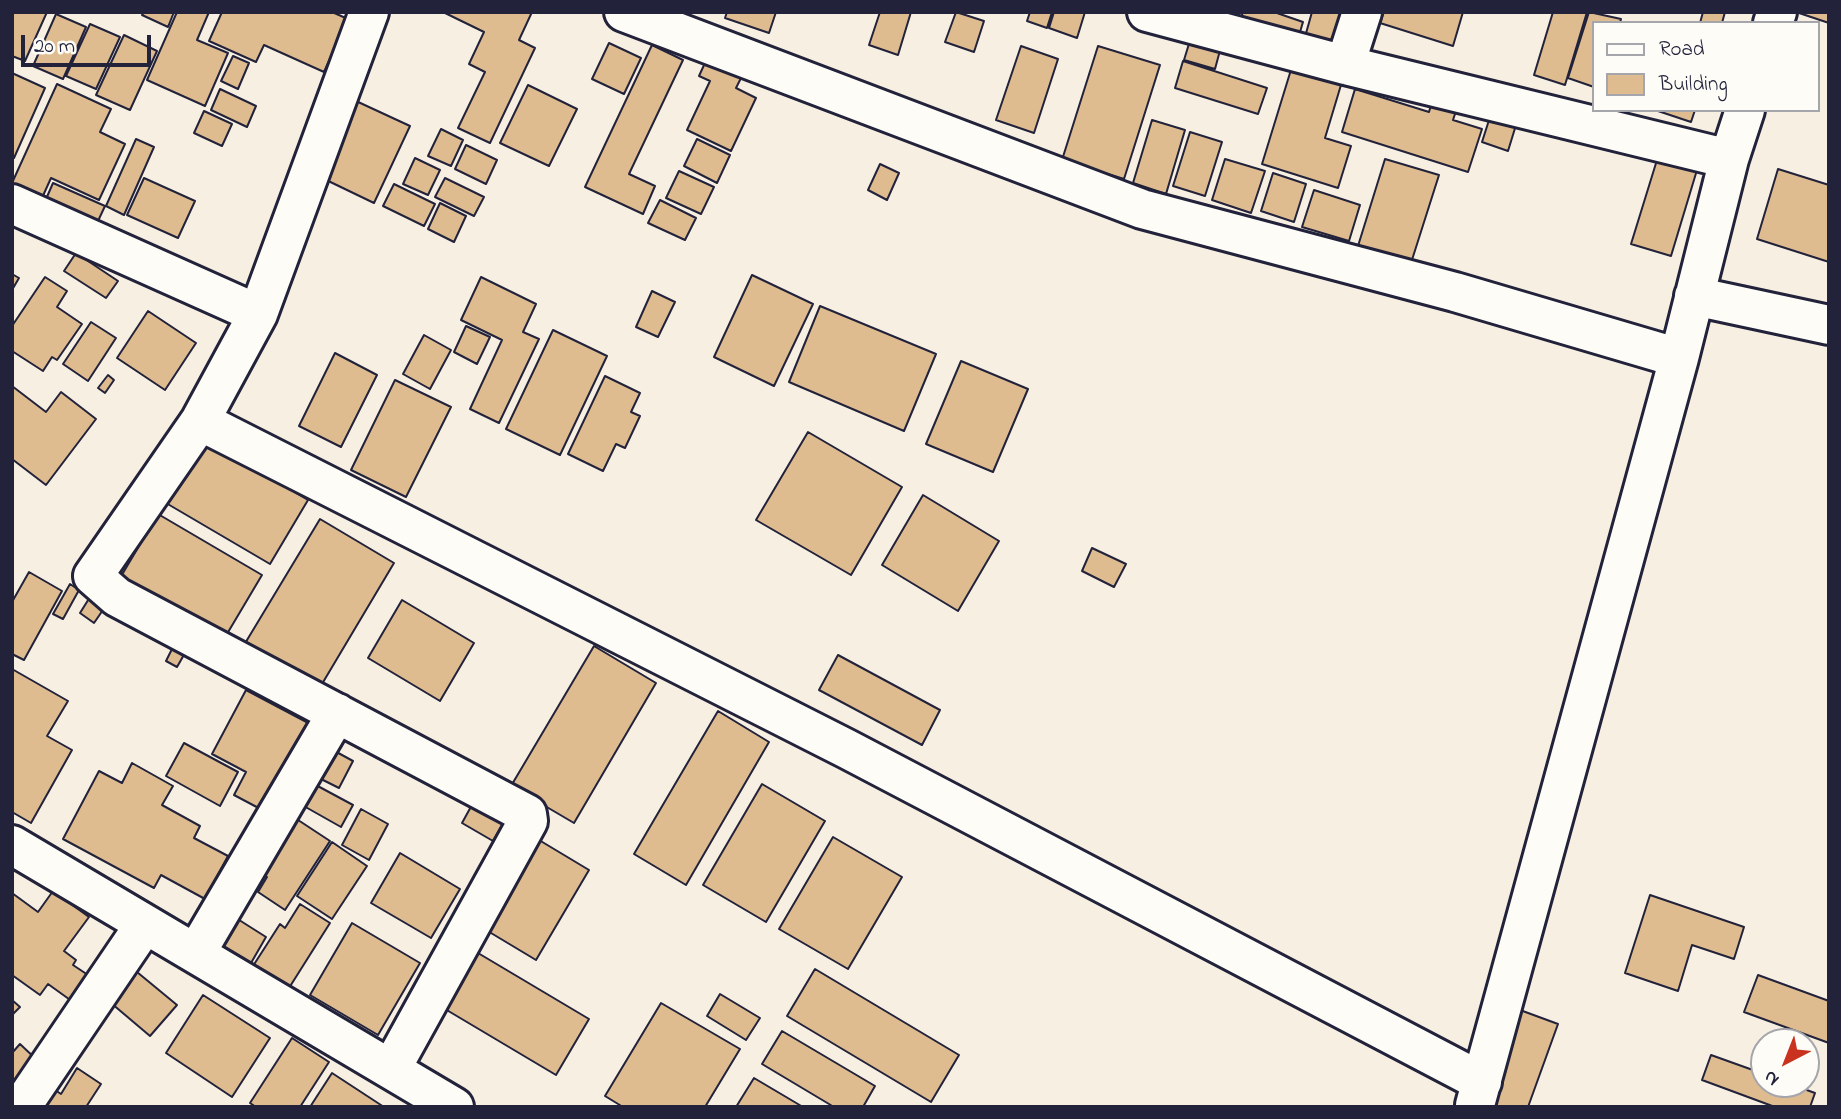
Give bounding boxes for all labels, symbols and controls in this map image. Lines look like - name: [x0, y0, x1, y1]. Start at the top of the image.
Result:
- scale bar: [24, 21, 154, 65]
- legend: [1592, 21, 1820, 112]
- text: 20 m: [34, 32, 75, 62]
- text: Road: [1659, 35, 1705, 65]
- text: Building: [1659, 70, 1728, 100]
- north arrow: [1750, 1028, 1820, 1098]
- text: N: [1758, 1063, 1786, 1092]

